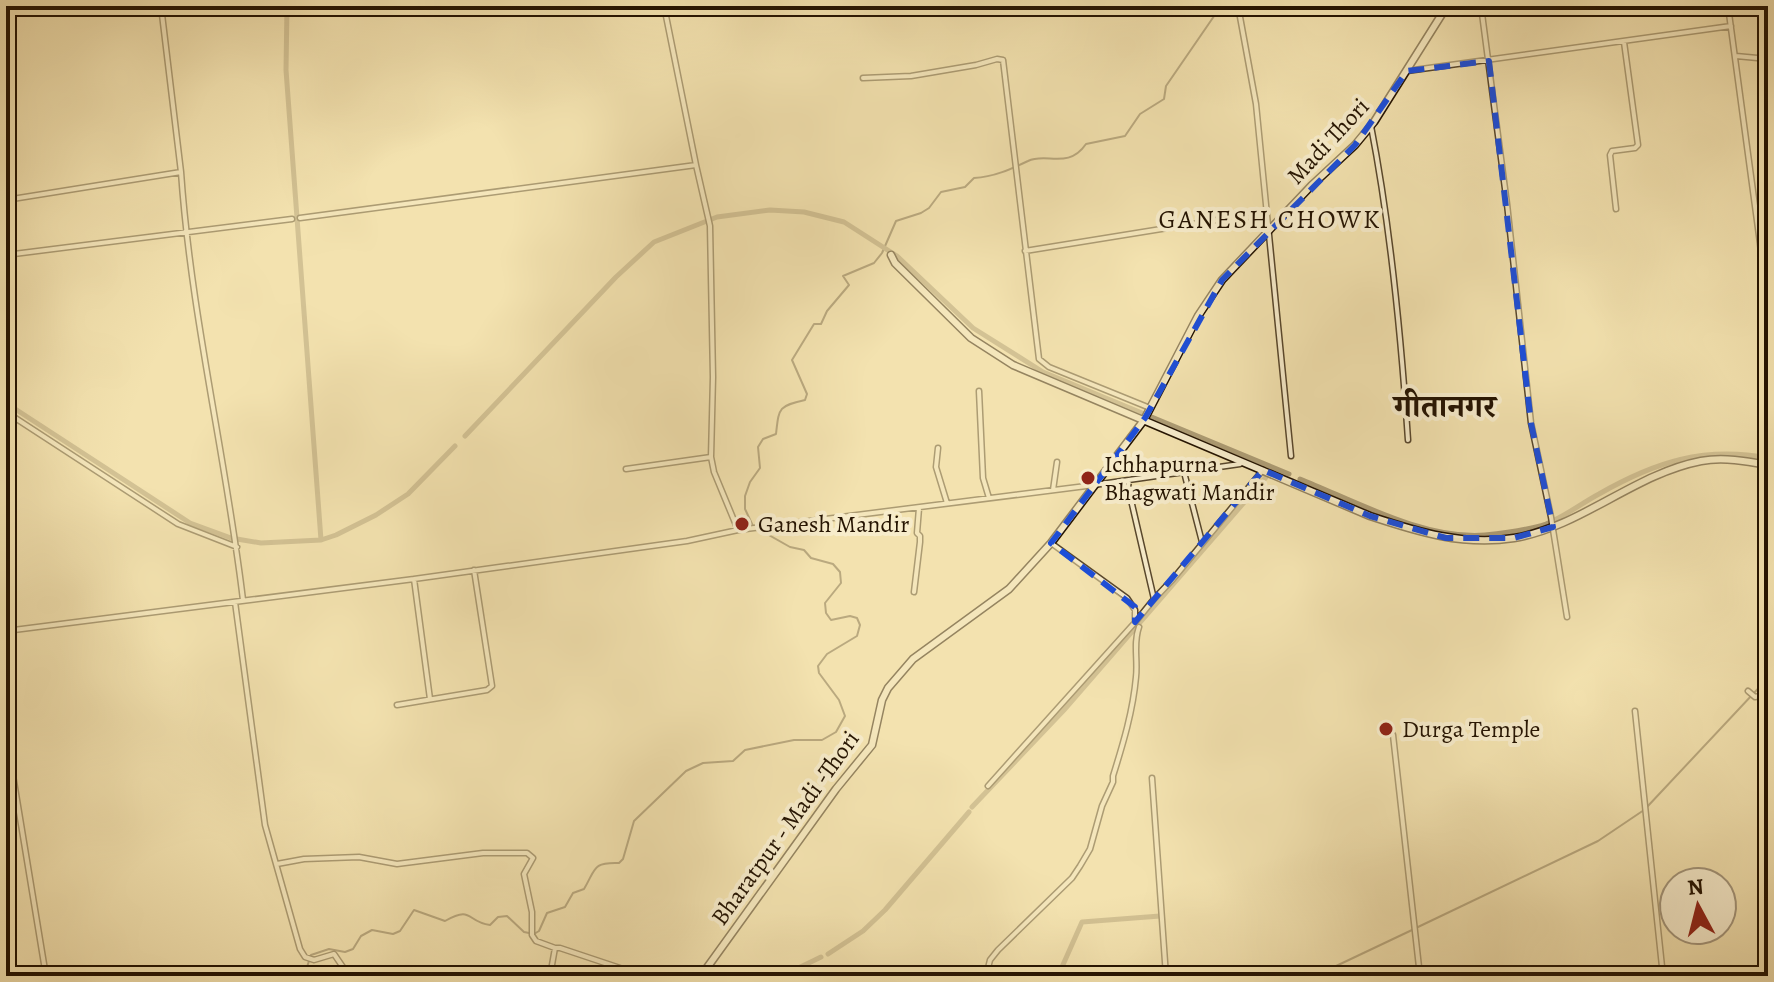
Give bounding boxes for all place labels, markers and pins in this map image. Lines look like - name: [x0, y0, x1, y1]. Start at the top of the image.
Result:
- place label: Ichhapurna Bhagwati Mandir: [1104, 448, 1275, 508]
- marker: Ichhapurna Bhagwati Mandir: [1079, 469, 1097, 487]
- place label: Ganesh Mandir: [758, 508, 909, 540]
- marker: Ganesh Mandir: [733, 515, 751, 533]
- place label: Durga Temple: [1402, 713, 1540, 745]
- marker: Durga Temple: [1377, 720, 1395, 738]

